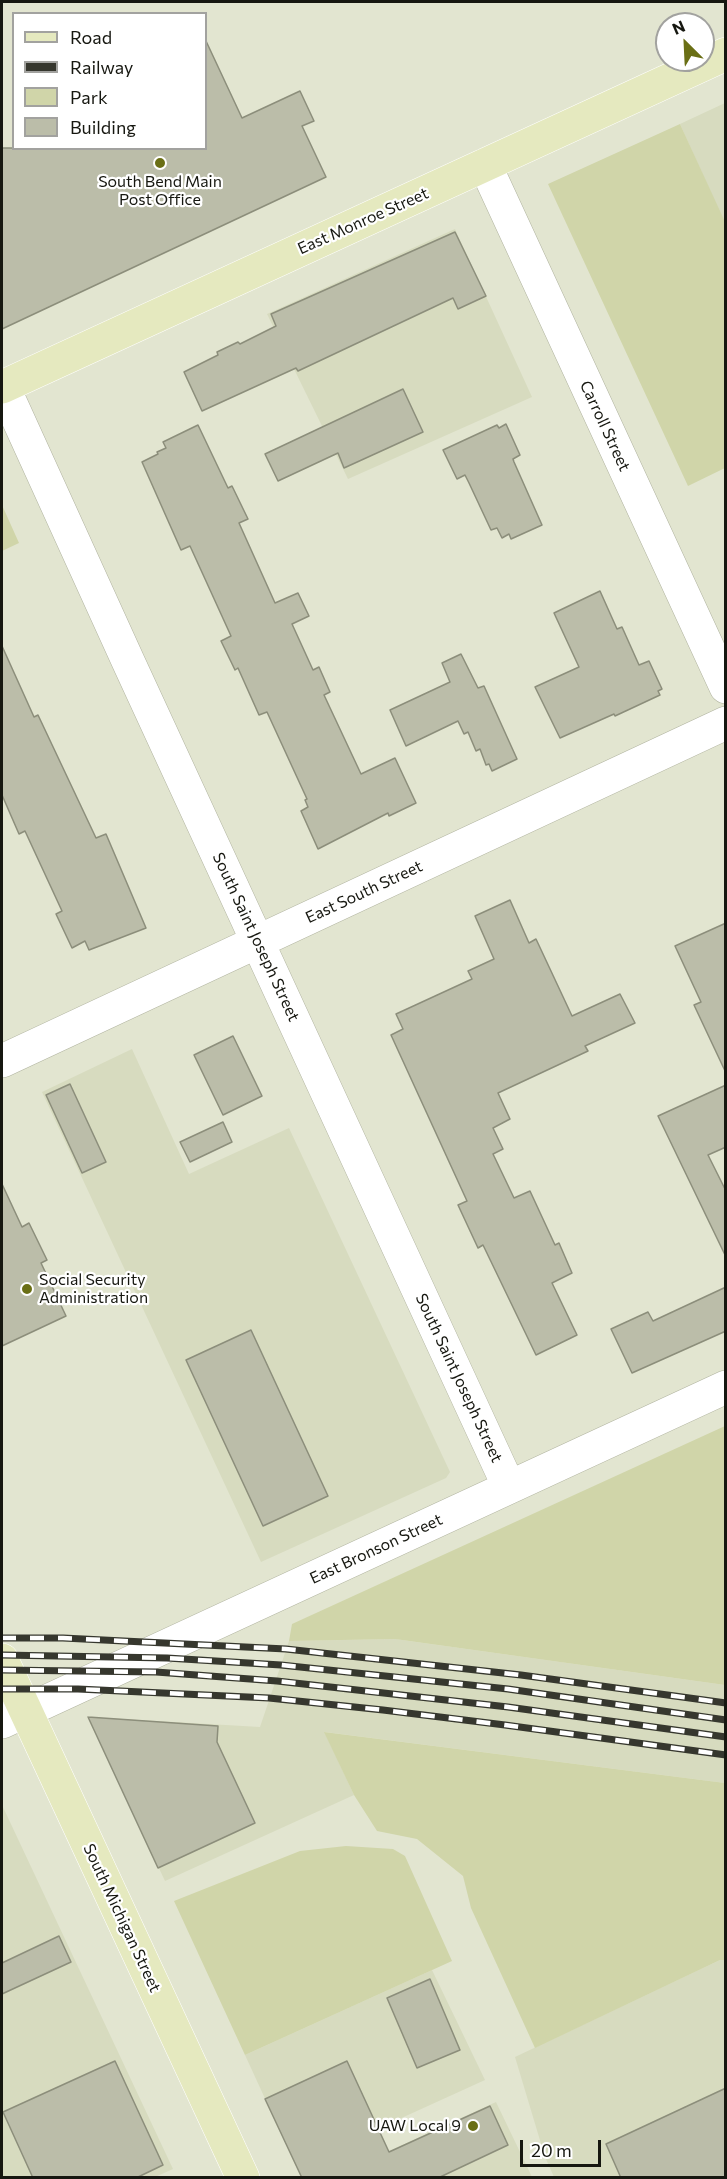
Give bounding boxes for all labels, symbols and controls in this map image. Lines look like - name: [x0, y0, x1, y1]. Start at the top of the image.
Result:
- legend: [12, 12, 207, 150]
- north arrow: [655, 12, 715, 72]
- text: N: [669, 16, 688, 38]
- text: Road: [70, 26, 112, 48]
- text: Railway: [70, 56, 133, 78]
- text: Park: [70, 86, 108, 108]
- text: Building: [70, 116, 136, 138]
- marker: South Bend Main Post Office: [153, 156, 167, 170]
- place label: South Bend Main Post Office: [98, 172, 222, 210]
- street label: East Monroe Street: [295, 184, 431, 258]
- street label: Carroll Street: [576, 378, 634, 474]
- street label: South Saint Joseph Street: [208, 850, 304, 1024]
- street label: East South Street: [303, 857, 425, 927]
- place label: Social Security Administration: [39, 1270, 148, 1308]
- marker: Social Security Administration: [20, 1282, 34, 1296]
- street label: South Saint Joseph Street: [411, 1291, 507, 1465]
- street label: East Bronson Street: [307, 1510, 445, 1588]
- street label: South Michigan Street: [79, 1841, 165, 1995]
- place label: UAW Local 9: [369, 2116, 461, 2136]
- marker: UAW Local 9: [466, 2119, 480, 2133]
- scale bar: [523, 2128, 604, 2166]
- text: 20 m: [531, 2139, 572, 2161]

